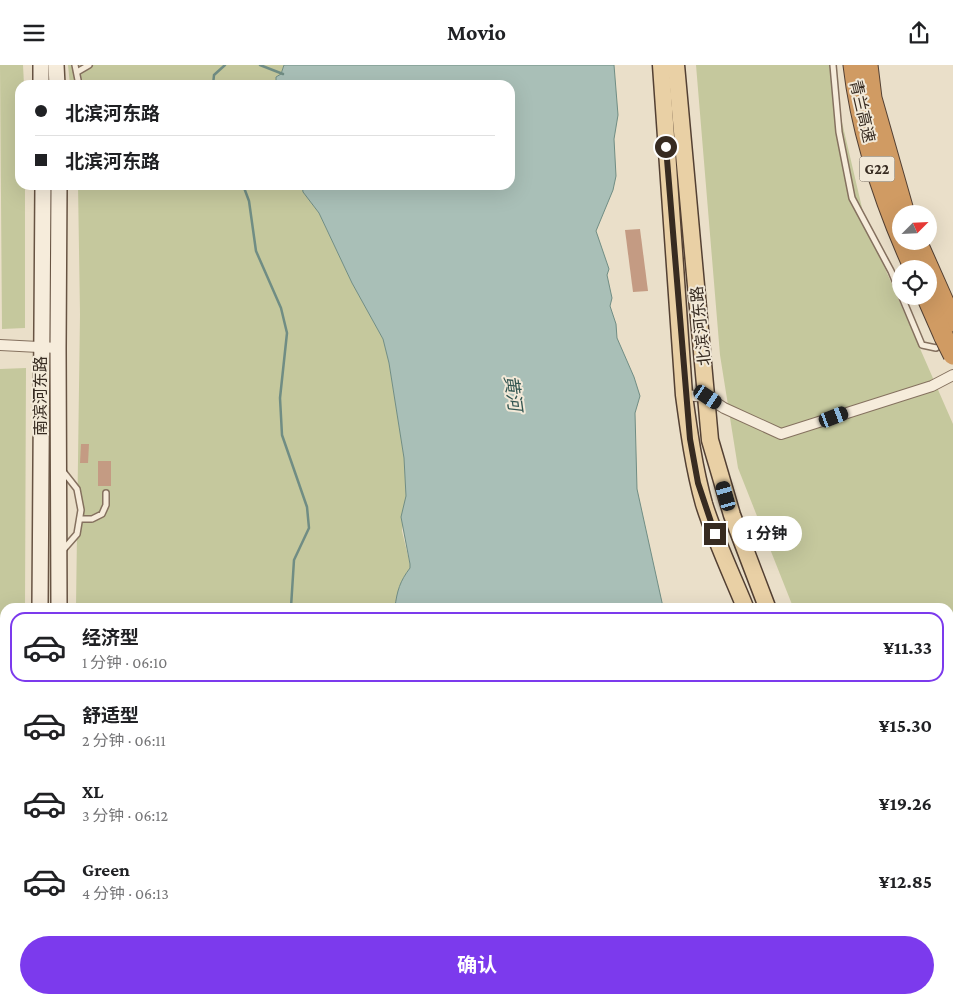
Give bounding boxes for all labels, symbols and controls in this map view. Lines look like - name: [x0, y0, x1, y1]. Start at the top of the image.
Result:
- icon: menu: [20, 19, 48, 47]
- icon: share: [905, 19, 933, 47]
- text: Movio: [447, 20, 506, 45]
- street label: 青兰高速: [847, 78, 878, 144]
- text: 北滨河东路: [65, 103, 160, 124]
- route start: [655, 136, 677, 158]
- text: 北滨河东路: [65, 151, 160, 172]
- road number: G22: [860, 157, 894, 181]
- north arrow: [892, 205, 938, 250]
- map controls: [892, 205, 937, 305]
- button: locate: [892, 260, 937, 305]
- street label: 北滨河东路: [688, 285, 713, 367]
- street label: 南滨河东路: [32, 356, 49, 436]
- water label: 黄河: [501, 374, 526, 415]
- car: [691, 382, 724, 412]
- car: [817, 405, 850, 429]
- car: [714, 480, 737, 512]
- callout: 1 分钟: [732, 517, 802, 551]
- route end: [704, 523, 726, 545]
- text: 1 分钟: [746, 525, 788, 542]
- icon: car: [22, 625, 67, 670]
- text: 经济型: [82, 627, 139, 648]
- text: ¥11.33: [883, 637, 932, 658]
- text: 1 分钟 · 06:10: [82, 654, 167, 671]
- icon: car: [22, 703, 67, 748]
- text: 舒适型: [82, 705, 139, 726]
- text: ¥15.30: [879, 715, 932, 736]
- text: 2 分钟 · 06:11: [82, 732, 166, 749]
- icon: car: [22, 781, 67, 826]
- text: XL: [82, 781, 104, 802]
- text: ¥19.26: [879, 793, 932, 814]
- text: 3 分钟 · 06:12: [82, 807, 168, 824]
- icon: car: [22, 859, 67, 904]
- text: Green: [82, 859, 130, 880]
- text: ¥12.85: [879, 871, 932, 892]
- text: 4 分钟 · 06:13: [82, 885, 169, 902]
- button: 确认: [20, 936, 934, 994]

